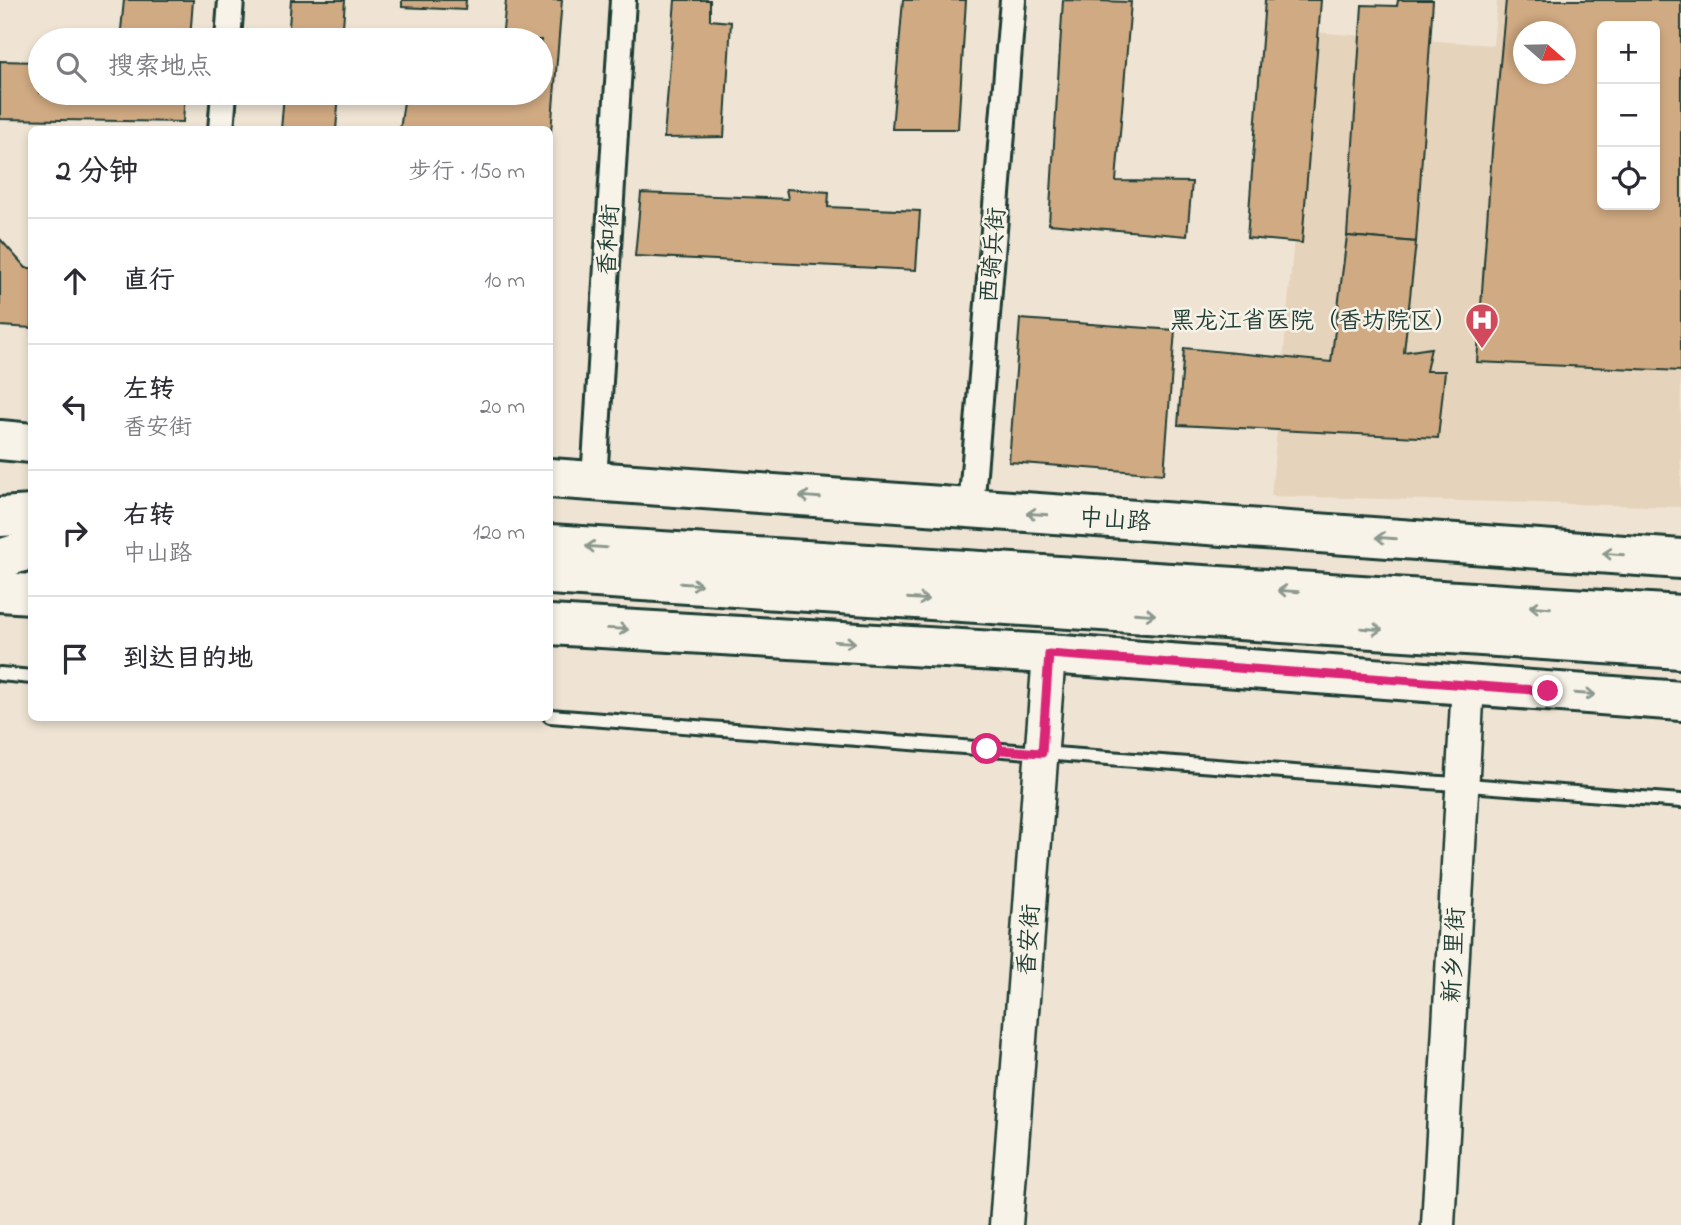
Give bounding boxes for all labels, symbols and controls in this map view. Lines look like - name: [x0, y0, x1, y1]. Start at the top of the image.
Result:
- north arrow: [1513, 21, 1576, 84]
- map controls: [1597, 21, 1660, 210]
- button: +: [1597, 21, 1660, 84]
- search box: [28, 28, 553, 105]
- icon: search: [52, 48, 90, 86]
- text: 搜索地点: [108, 49, 212, 87]
- button: −: [1597, 84, 1660, 147]
- button: locate: [1597, 147, 1660, 210]
- text: 2 分钟: [56, 151, 138, 195]
- text: 步行 · 150 m: [409, 156, 525, 189]
- street label: 香和街: [591, 203, 630, 277]
- street label: 西骑兵街: [973, 206, 1016, 305]
- icon: ahead: [56, 262, 94, 300]
- text: 直行: [123, 263, 175, 301]
- text: 10 m: [484, 265, 525, 298]
- hospital icon: 黑龙江省医院（香坊院区）: [1463, 301, 1501, 350]
- place label: 黑龙江省医院（香坊院区）: [1170, 305, 1458, 340]
- text: 左转: [123, 372, 175, 410]
- icon: left: [56, 388, 94, 426]
- text: 20 m: [480, 391, 525, 424]
- text: 香安街: [123, 412, 192, 445]
- one-way arrow: [799, 490, 822, 503]
- text: 右转: [123, 498, 175, 536]
- street label: 中山路: [1078, 502, 1152, 541]
- one-way arrow: [1026, 507, 1049, 520]
- icon: right: [56, 514, 94, 552]
- text: 120 m: [473, 517, 525, 550]
- one-way arrow: [1375, 531, 1398, 544]
- text: 中山路: [123, 538, 192, 571]
- one-way arrow: [585, 541, 608, 554]
- one-way arrow: [1602, 547, 1625, 560]
- one-way arrow: [679, 578, 702, 591]
- one-way arrow: [1277, 584, 1300, 597]
- one-way arrow: [906, 593, 929, 606]
- one-way arrow: [1528, 600, 1551, 613]
- one-way arrow: [1133, 608, 1156, 621]
- one-way arrow: [606, 622, 629, 635]
- one-way arrow: [1360, 622, 1383, 635]
- one-way arrow: [833, 636, 856, 649]
- icon: arrive: [56, 640, 94, 678]
- text: 到达目的地: [123, 641, 253, 679]
- route end: [1532, 675, 1563, 706]
- one-way arrow: [1573, 687, 1596, 700]
- route start: [971, 733, 1002, 764]
- street label: 香安街: [1011, 903, 1050, 977]
- street label: 新乡里街: [1436, 906, 1475, 1004]

